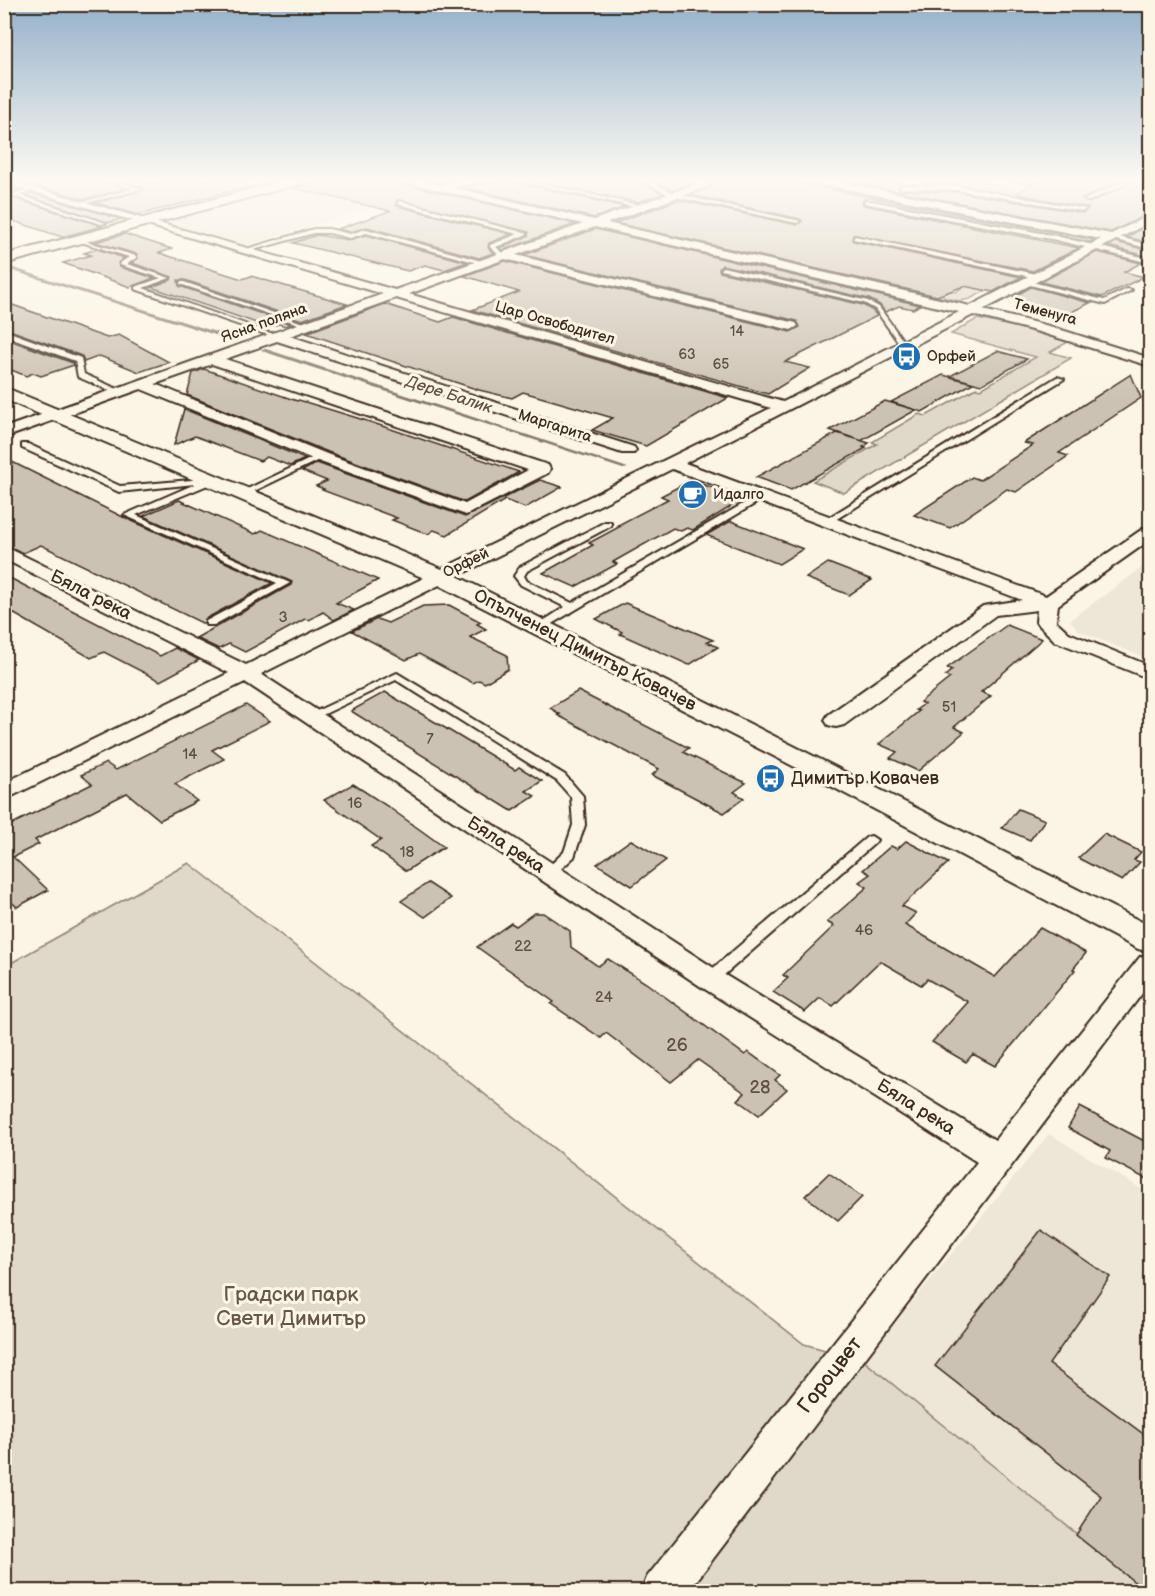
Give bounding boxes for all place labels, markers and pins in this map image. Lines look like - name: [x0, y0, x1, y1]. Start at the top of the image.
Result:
- bus stop icon: Орфей: [890, 340, 922, 372]
- place label: Орфей: [927, 347, 976, 366]
- cafe icon: Идалго: [676, 478, 708, 510]
- place label: Идалго: [713, 485, 764, 504]
- bus stop icon: Димитър Ковачев: [754, 762, 786, 794]
- place label: Димитър Ковачев: [791, 768, 940, 789]

